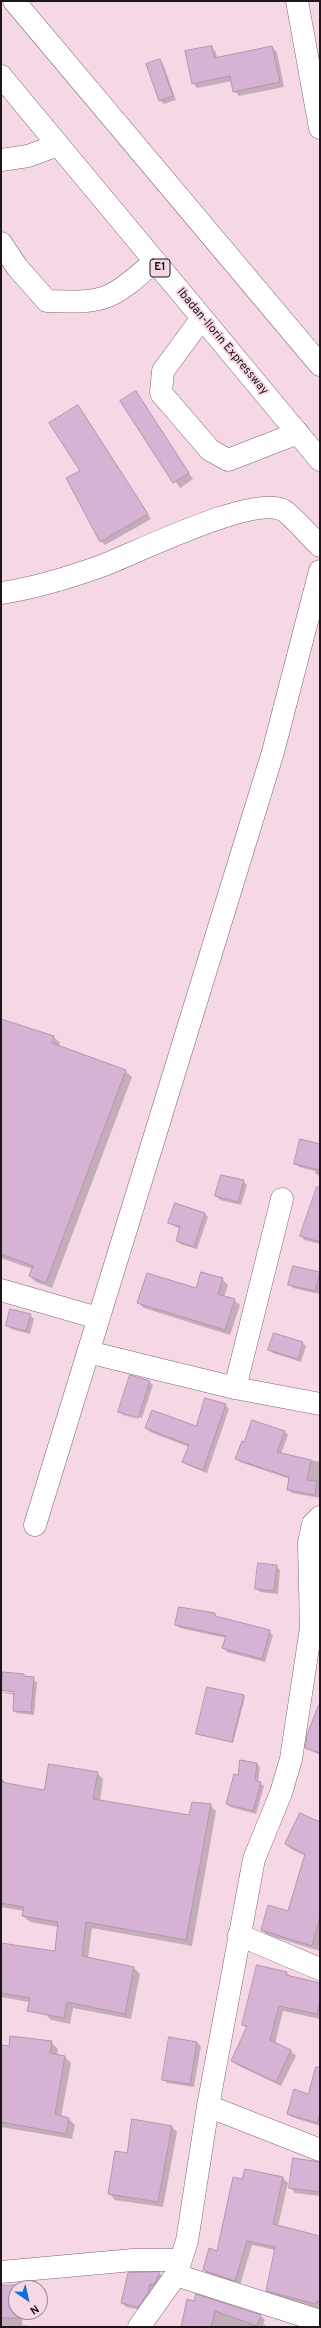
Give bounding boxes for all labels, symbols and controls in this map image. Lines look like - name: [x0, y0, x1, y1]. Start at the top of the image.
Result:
- road number: E1: [150, 259, 170, 277]
- street label: Ibadan-Ilorin Expressway: [173, 286, 271, 398]
- north arrow: [8, 2280, 48, 2320]
- text: N: [27, 2301, 41, 2317]

